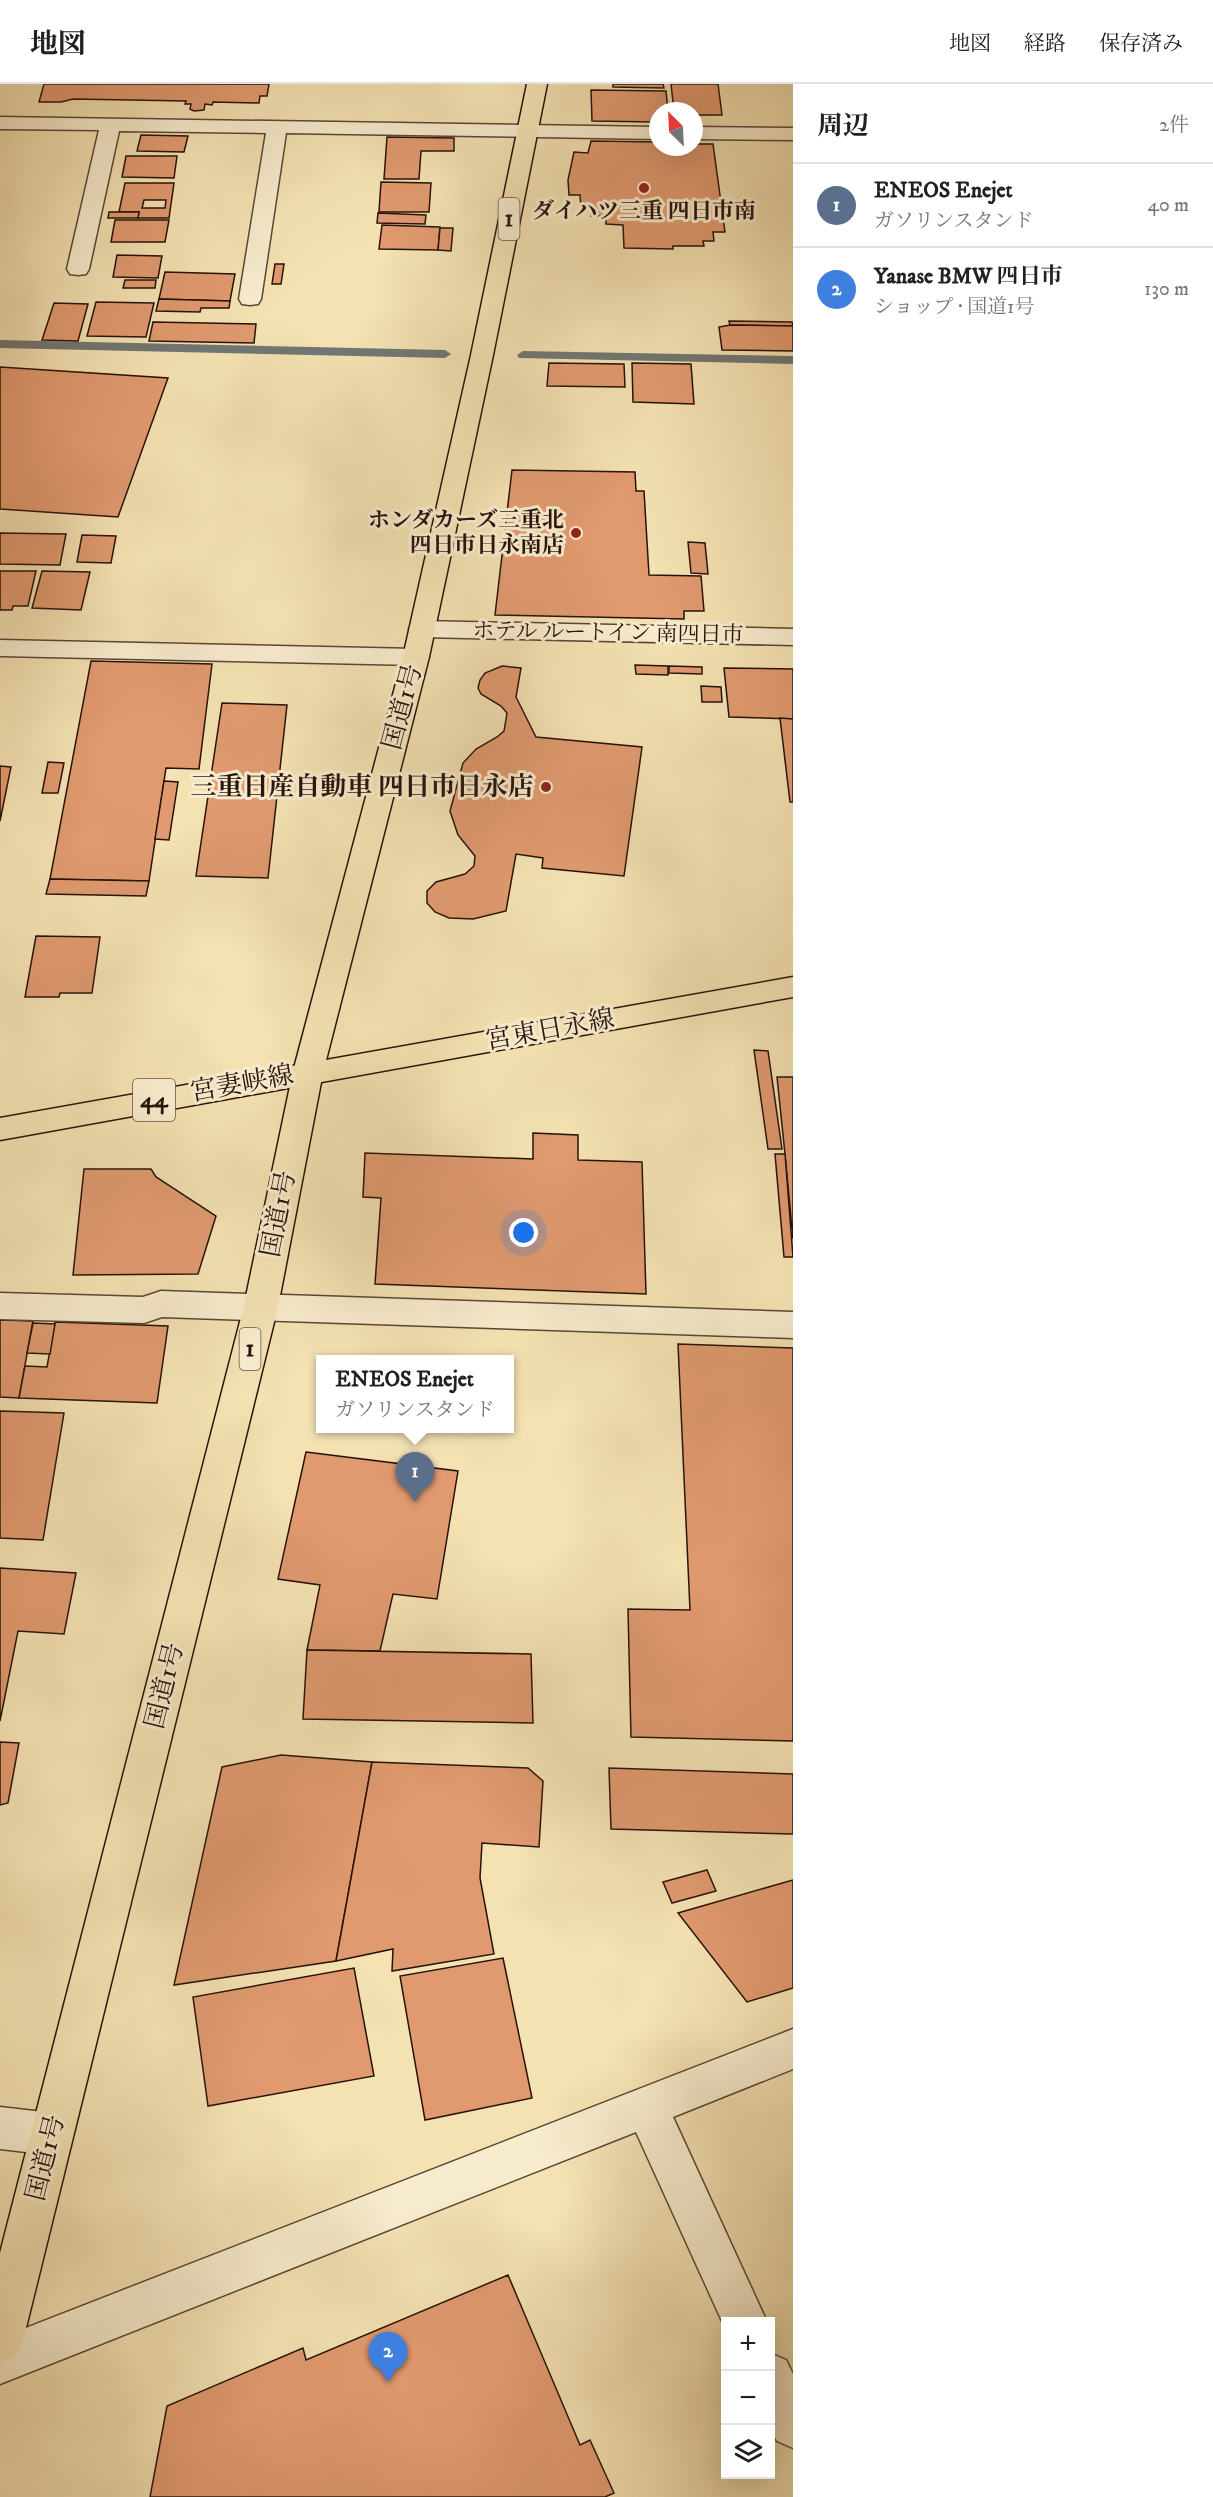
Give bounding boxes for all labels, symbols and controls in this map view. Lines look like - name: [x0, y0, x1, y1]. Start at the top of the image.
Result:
- text: 地図: [30, 27, 86, 62]
- text: 地図: [949, 31, 991, 57]
- text: 経路: [1024, 31, 1066, 57]
- text: 保存済み: [1099, 31, 1183, 57]
- north arrow: [649, 102, 703, 156]
- text: 周辺: [817, 110, 869, 143]
- text: 2件: [1159, 113, 1189, 138]
- text: ENEOS Enejet: [874, 177, 1013, 204]
- marker: ダイハツ三重 四日市南: [637, 181, 651, 195]
- text: 1: [833, 193, 840, 218]
- text: 40 m: [1147, 193, 1189, 218]
- road number: 1: [498, 198, 520, 240]
- place label: ダイハツ三重 四日市南: [532, 198, 756, 225]
- text: ガソリンスタンド: [874, 209, 1033, 234]
- text: Yanase BMW 四日市: [874, 263, 1063, 290]
- text: 2: [832, 277, 841, 302]
- text: 130 m: [1144, 277, 1189, 302]
- text: ショップ · 国道1号: [874, 295, 1034, 320]
- place label: ホンダカーズ三重北 四日市日永南店: [368, 507, 564, 559]
- marker: ホンダカーズ三重北 四日市日永南店: [569, 526, 583, 540]
- street label: ホテル ルートイン 南四日市: [472, 617, 744, 649]
- street label: 国道1号: [376, 660, 430, 754]
- place label: 三重日産自動車 四日市日永店: [190, 771, 534, 804]
- marker: 三重日産自動車 四日市日永店: [539, 780, 553, 794]
- street label: 宮東日永線: [483, 1002, 617, 1058]
- street label: 宮妻峡線: [188, 1059, 296, 1109]
- road number: 44: [133, 1079, 175, 1121]
- street label: 国道1号: [254, 1168, 304, 1260]
- your location: [509, 1218, 538, 1247]
- road number: 1: [240, 1328, 260, 1370]
- popup: [316, 1355, 514, 1433]
- text: ENEOS Enejet: [335, 1366, 474, 1393]
- text: ガソリンスタンド: [335, 1398, 495, 1423]
- pin: 1: [396, 1452, 434, 1502]
- street label: 国道1号: [138, 1640, 192, 1732]
- street label: 国道1号: [19, 2112, 73, 2204]
- map controls: [721, 2317, 775, 2479]
- button: +: [721, 2317, 775, 2371]
- pin: 2: [368, 2332, 408, 2382]
- button: −: [721, 2371, 775, 2425]
- button: layers: [721, 2425, 775, 2479]

